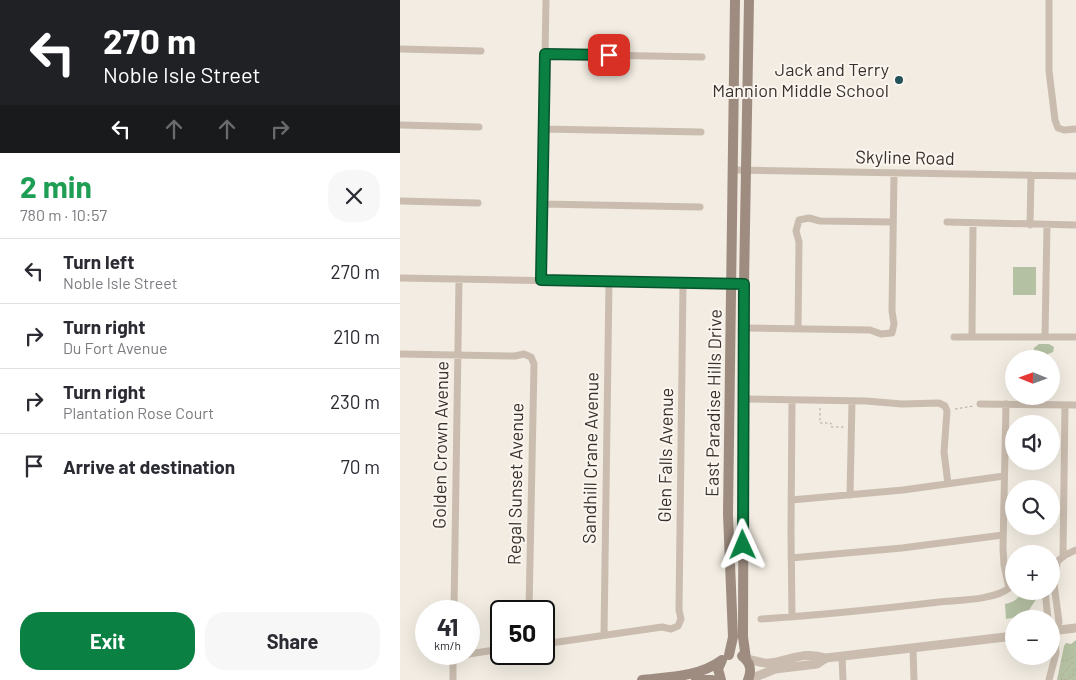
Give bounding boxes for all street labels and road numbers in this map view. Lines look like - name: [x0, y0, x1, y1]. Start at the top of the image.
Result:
- street label: Skyline Road: [855, 145, 955, 169]
- street label: East Paradise Hills Drive: [700, 309, 726, 497]
- street label: Golden Crown Avenue: [428, 361, 452, 529]
- street label: Sandhill Crane Avenue: [578, 372, 602, 544]
- street label: Glen Falls Avenue: [653, 387, 677, 523]
- street label: Regal Sunset Avenue: [503, 403, 527, 565]

